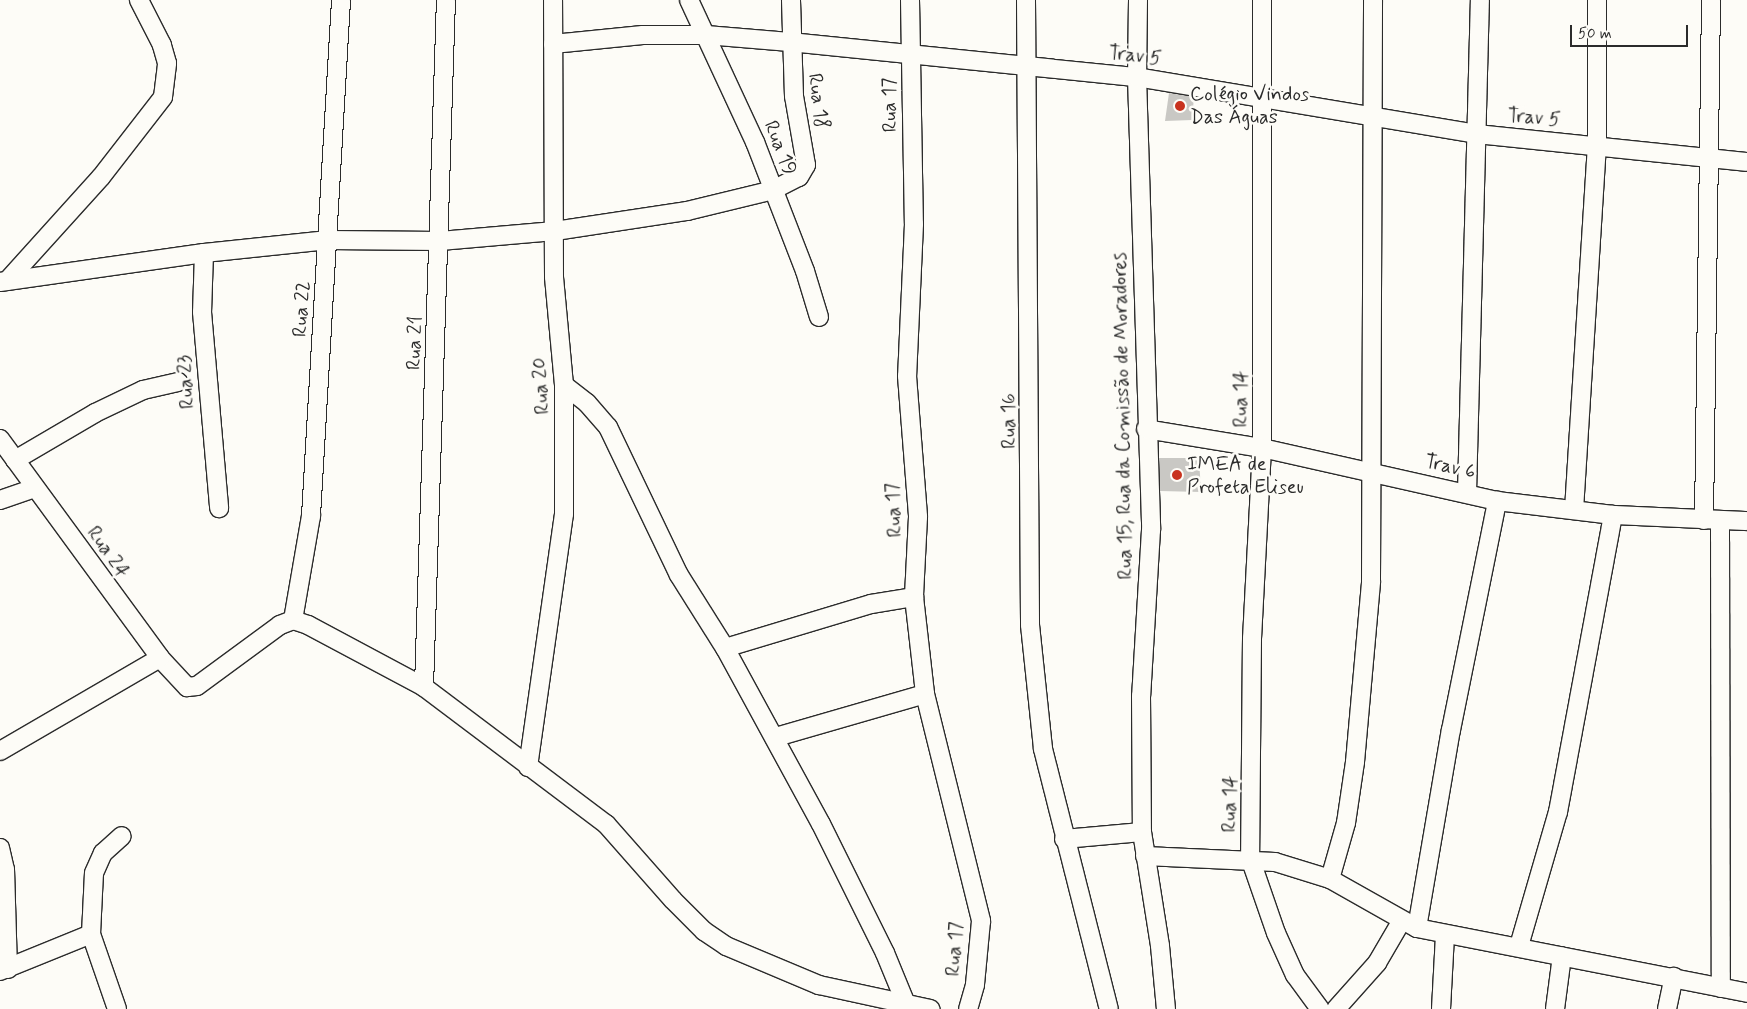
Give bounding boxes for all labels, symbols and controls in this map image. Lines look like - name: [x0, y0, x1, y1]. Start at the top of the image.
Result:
- scale bar: [1572, 15, 1690, 47]
- text: 50 m: [1578, 24, 1612, 44]
- street label: Trav 5: [1107, 41, 1163, 71]
- street label: Rua 18: [802, 72, 834, 130]
- street label: Rua 17: [878, 77, 902, 133]
- place label: Colégio Vindos Das Águas: [1190, 82, 1309, 129]
- marker: Colégio Vindos Das Águas: [1174, 100, 1186, 112]
- street label: Trav 5: [1506, 104, 1562, 132]
- street label: Rua 19: [758, 117, 802, 179]
- street label: Rua 15, Rua da Comissão de Moradores: [1108, 253, 1138, 579]
- street label: Rua 22: [288, 280, 316, 338]
- street label: Rua 21: [402, 315, 428, 371]
- street label: Rua 23: [172, 354, 200, 410]
- street label: Rua 20: [527, 357, 555, 415]
- street label: Rua 14: [1229, 371, 1253, 427]
- street label: Rua 16: [997, 393, 1021, 449]
- street label: Trav 6: [1422, 450, 1478, 484]
- place label: IMEA de Profeta Eliseu: [1187, 452, 1304, 499]
- marker: IMEA de Profeta Eliseu: [1171, 469, 1183, 481]
- street label: Rua 17: [881, 482, 907, 538]
- street label: Rua 24: [81, 522, 135, 582]
- street label: Rua 14: [1218, 775, 1242, 833]
- street label: Rua 17: [941, 921, 969, 977]

